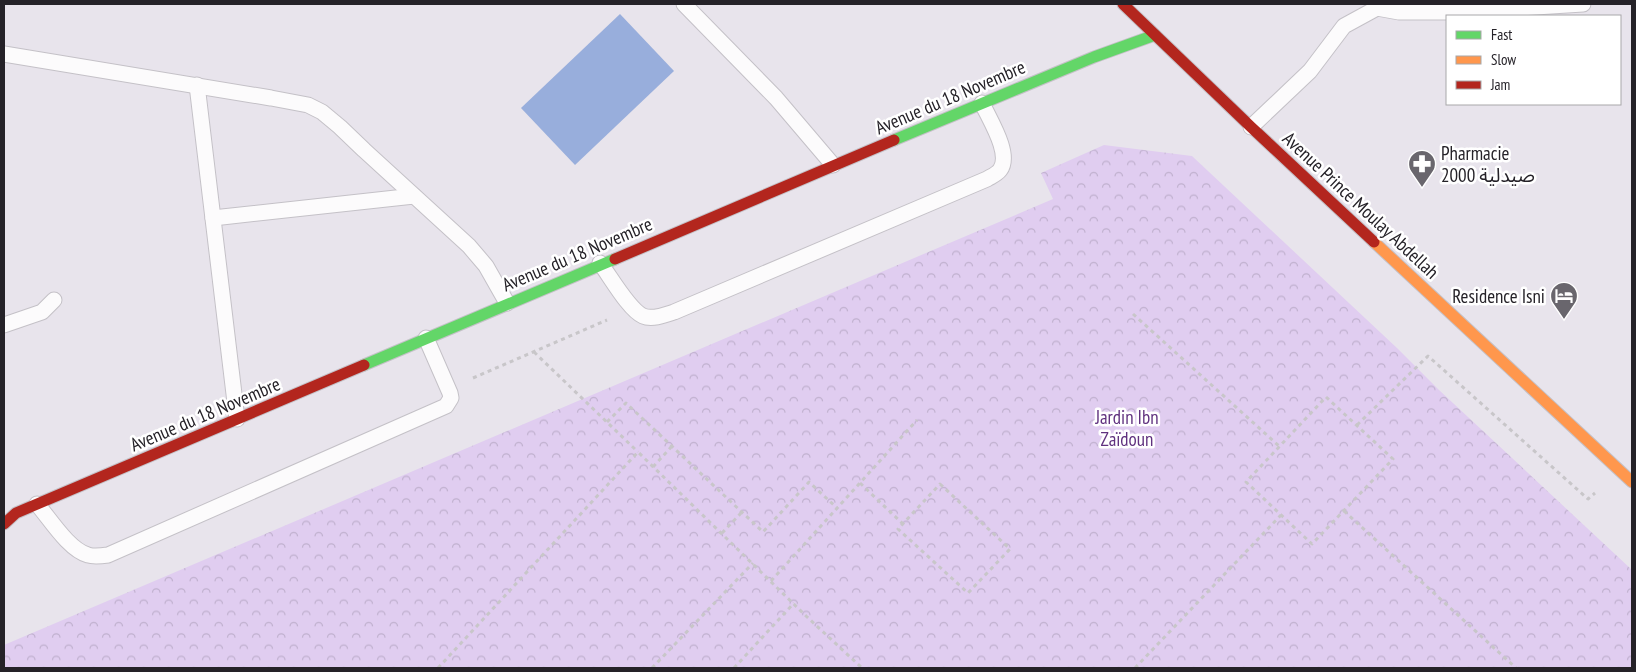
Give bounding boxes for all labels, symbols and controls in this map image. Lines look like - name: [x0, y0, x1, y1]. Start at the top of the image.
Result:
- legend: [1446, 15, 1621, 105]
- text: Fast: [1491, 25, 1512, 44]
- text: Slow: [1491, 50, 1516, 69]
- street label: Avenue du 18 Novembre: [871, 54, 1029, 139]
- text: Jam: [1490, 75, 1510, 94]
- street label: Avenue Prince Moulay Abdellah: [1278, 126, 1444, 284]
- place label: Pharmacie 2000 صيدلية: [1441, 141, 1535, 187]
- pharmacy icon: Pharmacie 2000 صيدلية: [1407, 149, 1437, 188]
- street label: Avenue du 18 Novembre: [498, 211, 656, 296]
- hotel icon: Residence Isni: [1549, 281, 1579, 320]
- place label: Residence Isni: [1452, 284, 1545, 308]
- street label: Avenue du 18 Novembre: [126, 371, 284, 456]
- park label: Jardin Ibn Zaïdoun: [1094, 405, 1159, 451]

